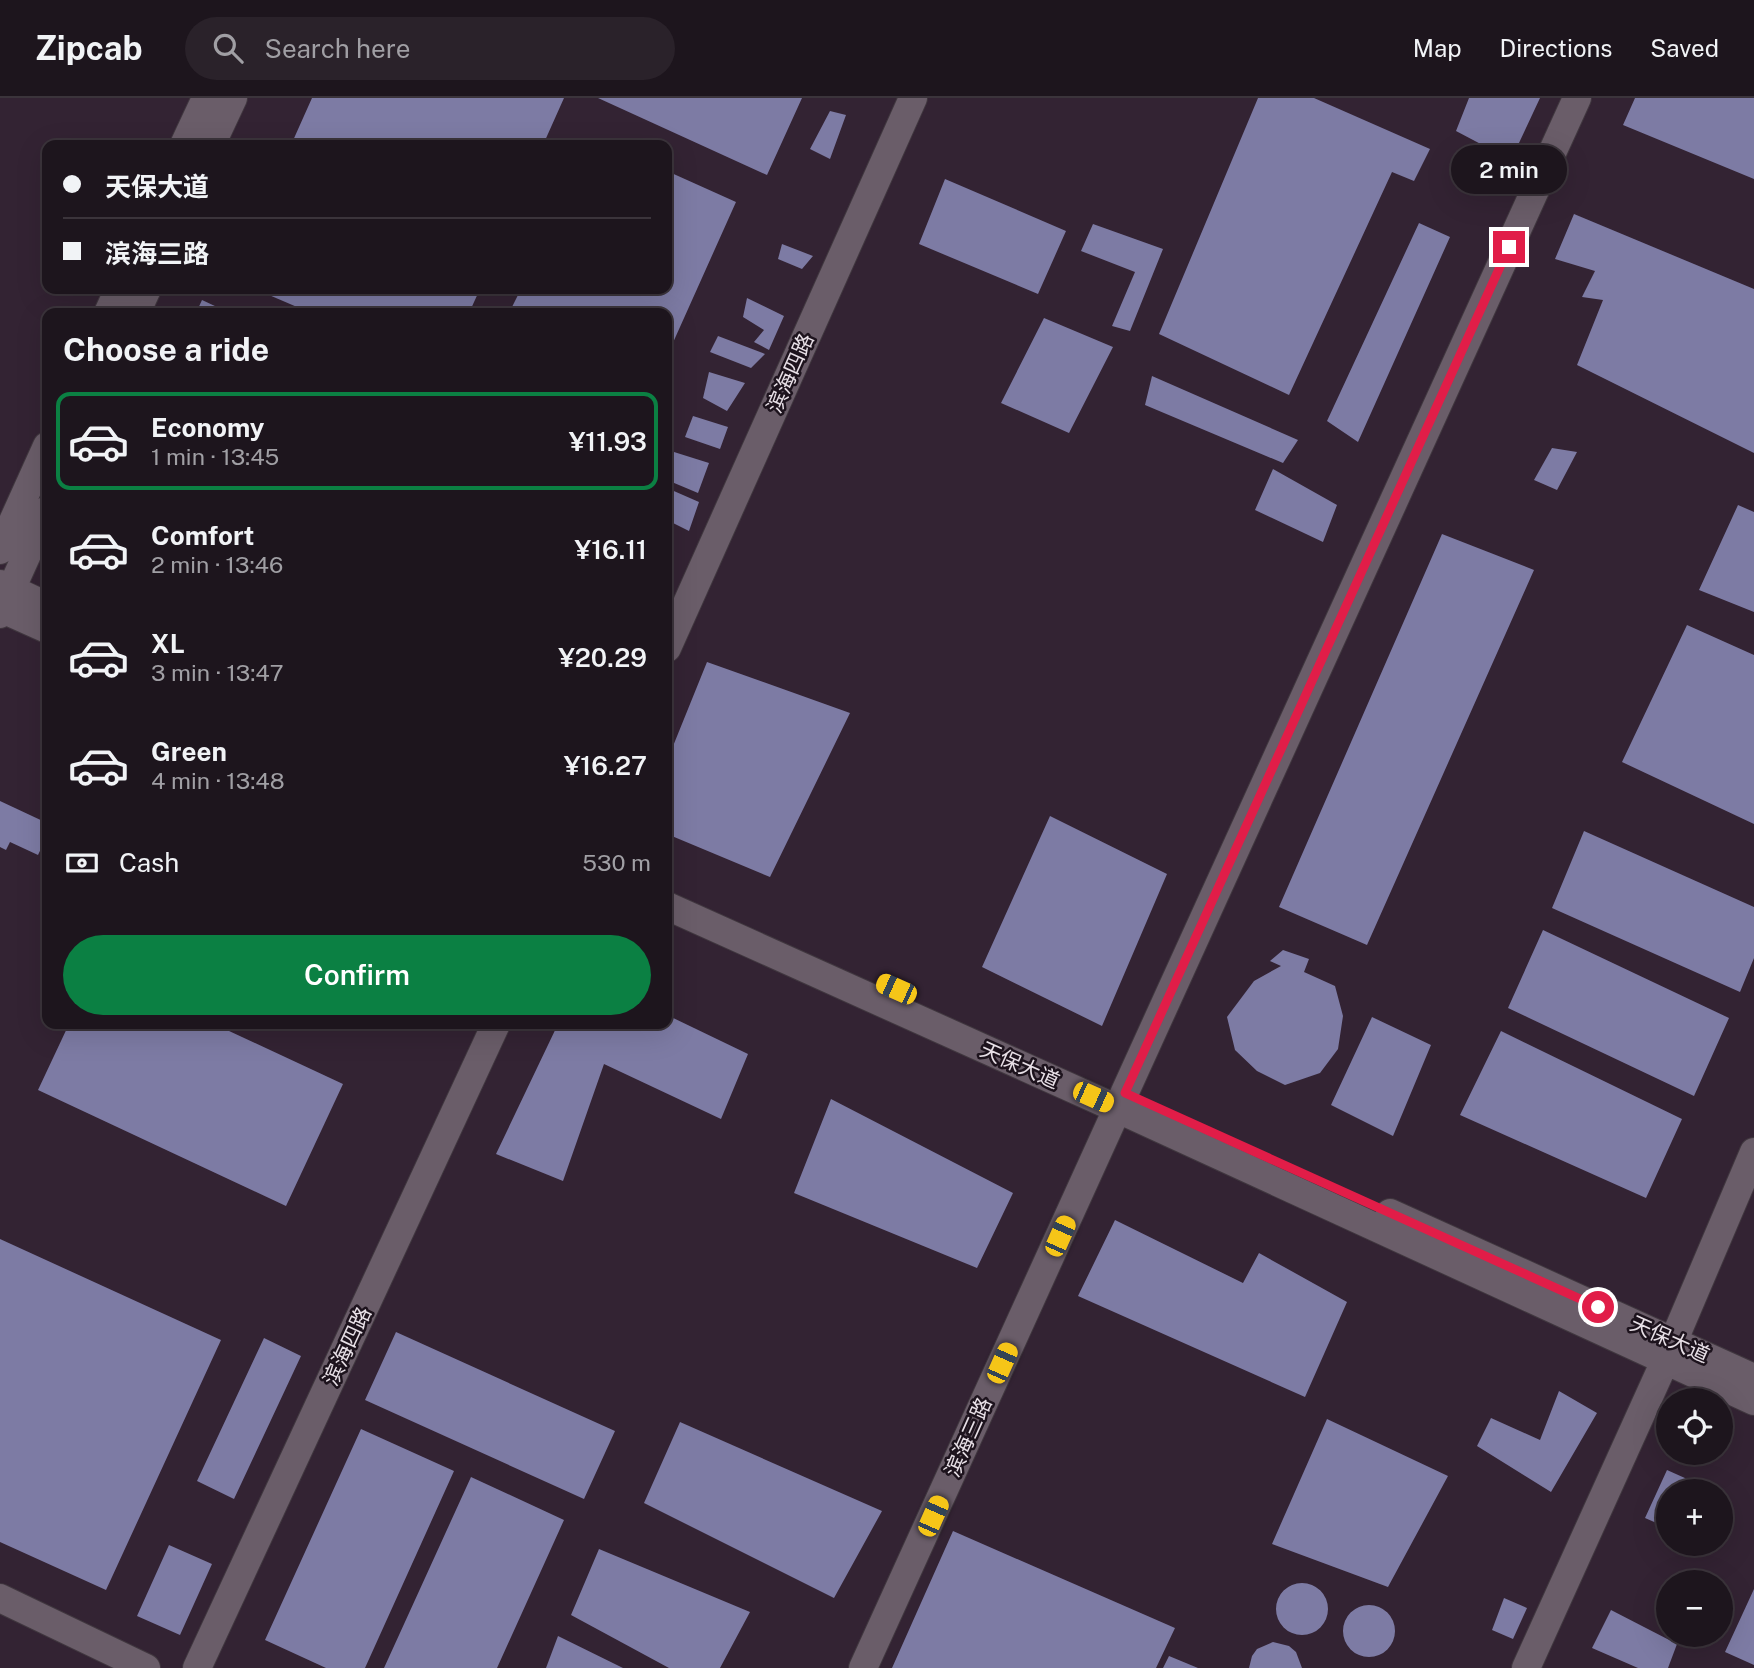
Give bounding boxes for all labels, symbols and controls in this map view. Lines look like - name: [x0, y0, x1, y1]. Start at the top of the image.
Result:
- search box: [185, 17, 675, 80]
- text: Zipcab: [35, 29, 143, 67]
- icon: search: [209, 29, 247, 67]
- text: Search here: [265, 33, 411, 64]
- text: Map: [1413, 34, 1462, 62]
- text: Directions: [1500, 34, 1612, 62]
- text: Saved: [1650, 34, 1719, 62]
- callout: 2 min: [1451, 145, 1567, 194]
- text: 2 min: [1479, 156, 1539, 183]
- text: 天保大道: [105, 171, 209, 202]
- route end: [1493, 231, 1525, 263]
- text: 滨海三路: [105, 238, 209, 269]
- street label: 滨海四路: [761, 330, 819, 416]
- text: Choose a ride: [63, 331, 269, 368]
- icon: car: [67, 410, 130, 473]
- text: Economy: [151, 412, 264, 443]
- text: ¥11.93: [569, 426, 647, 457]
- text: 1 min · 13:45: [151, 443, 279, 470]
- icon: car: [67, 518, 130, 581]
- text: Comfort: [151, 520, 254, 551]
- text: ¥16.11: [575, 534, 647, 565]
- text: 2 min · 13:46: [151, 551, 283, 578]
- icon: car: [67, 626, 130, 689]
- text: XL: [151, 628, 185, 659]
- text: ¥20.29: [558, 642, 647, 673]
- text: 3 min · 13:47: [151, 659, 284, 686]
- icon: car: [67, 734, 130, 797]
- text: Green: [151, 736, 227, 767]
- text: ¥16.27: [564, 750, 647, 781]
- text: 4 min · 13:48: [151, 767, 285, 794]
- icon: cash: [63, 844, 101, 882]
- text: Cash: [119, 847, 179, 878]
- text: 530 m: [582, 849, 651, 876]
- button: Confirm: [63, 935, 651, 1015]
- car: [873, 971, 920, 1007]
- street label: 天保大道: [977, 1036, 1063, 1094]
- car: [1070, 1079, 1117, 1115]
- car: [1042, 1213, 1079, 1259]
- route start: [1582, 1291, 1614, 1323]
- street label: 滨海四路: [318, 1303, 376, 1389]
- street label: 天保大道: [1627, 1310, 1713, 1368]
- car: [984, 1340, 1021, 1386]
- map controls: [1656, 1388, 1733, 1647]
- button: locate: [1656, 1388, 1733, 1465]
- street label: 滨海三路: [939, 1394, 997, 1480]
- button: +: [1656, 1479, 1733, 1556]
- car: [915, 1493, 952, 1539]
- button: −: [1656, 1570, 1733, 1647]

